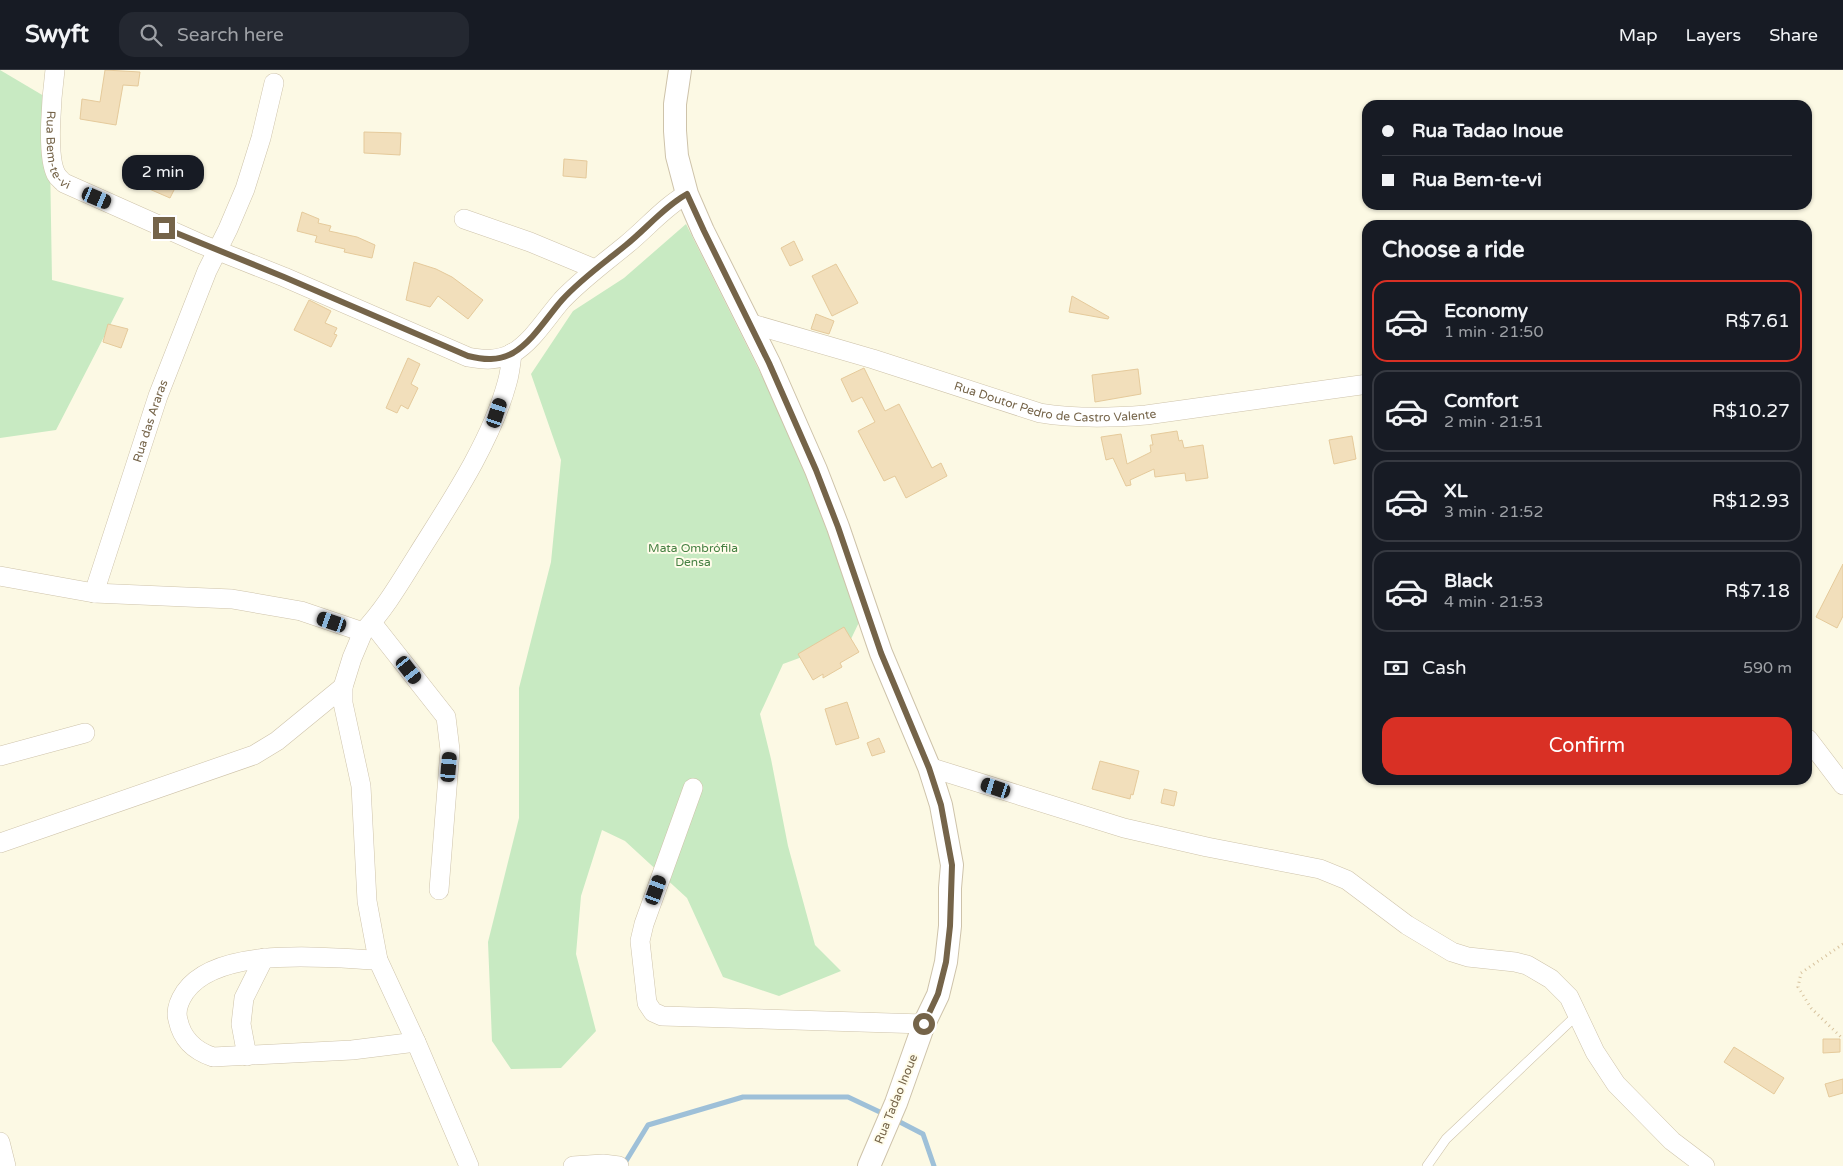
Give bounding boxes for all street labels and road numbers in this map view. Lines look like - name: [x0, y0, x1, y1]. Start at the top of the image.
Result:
- street label: Rua Bem-te-vi: [43, 110, 72, 192]
- street label: Rua das Araras: [130, 377, 171, 464]
- street label: Rua Doutor Pedro de Castro Valente: [952, 379, 1157, 424]
- street label: Rua Tadao Inoue: [872, 1052, 920, 1146]

